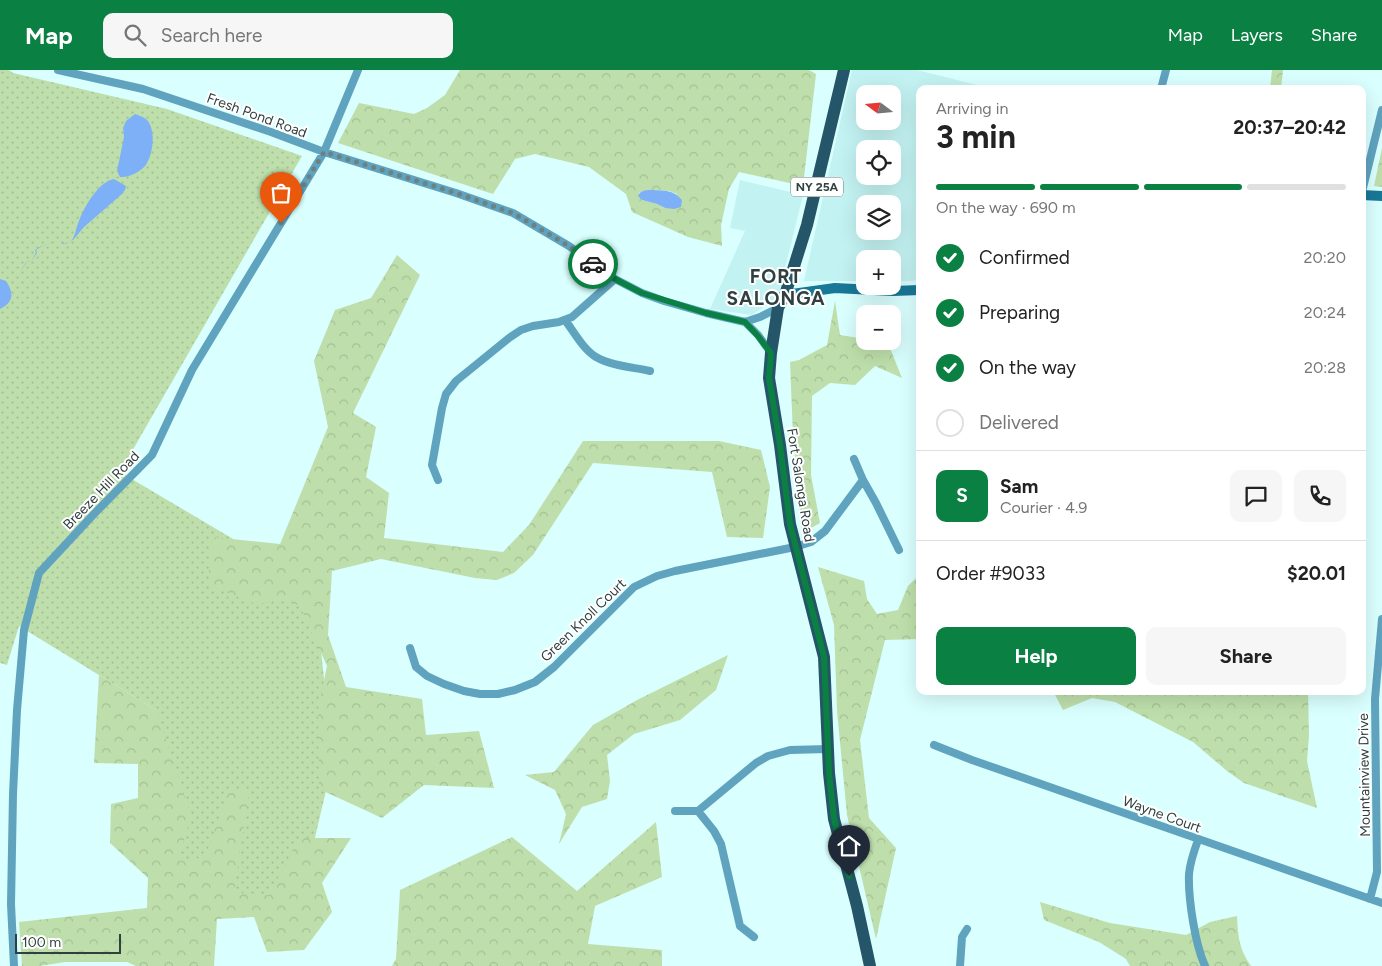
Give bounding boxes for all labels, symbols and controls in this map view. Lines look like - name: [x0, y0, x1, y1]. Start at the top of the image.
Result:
- search box: [103, 13, 453, 58]
- text: Map: [25, 21, 73, 50]
- icon: search: [121, 21, 149, 49]
- text: Search here: [161, 24, 262, 47]
- text: Map: [1168, 24, 1203, 46]
- text: Layers: [1231, 24, 1283, 46]
- text: Share: [1311, 24, 1357, 46]
- north arrow: [856, 85, 901, 130]
- map controls: [856, 85, 901, 350]
- street label: Fresh Pond Road: [204, 89, 309, 141]
- text: Arriving in: [936, 99, 1008, 118]
- text: 20:37–20:42: [1233, 116, 1346, 139]
- text: 3 min: [936, 118, 1016, 156]
- button: locate: [856, 140, 901, 185]
- pin: [260, 172, 302, 223]
- road number: NY 25A: [791, 178, 843, 196]
- icon: bag: [267, 179, 295, 207]
- button: layers: [856, 195, 901, 240]
- text: On the way · 690 m: [936, 198, 1076, 217]
- courier: [568, 239, 618, 289]
- icon: check: [936, 244, 964, 272]
- text: Confirmed: [979, 246, 1070, 269]
- text: 20:20: [1304, 248, 1346, 267]
- icon: car: [579, 250, 607, 278]
- button: +: [856, 250, 901, 295]
- district label: FORT SALONGA: [727, 265, 825, 310]
- icon: check: [936, 299, 964, 327]
- text: Preparing: [979, 301, 1060, 324]
- text: 20:24: [1304, 303, 1346, 322]
- button: −: [856, 305, 901, 350]
- icon: check: [936, 354, 964, 382]
- text: On the way: [979, 356, 1076, 379]
- text: 20:28: [1304, 358, 1346, 377]
- text: Delivered: [979, 411, 1059, 434]
- street label: Fort Salonga Road: [783, 427, 818, 543]
- street label: Breeze Hill Road: [60, 448, 143, 533]
- button: chat: [1230, 470, 1282, 522]
- button: phone: [1294, 470, 1346, 522]
- text: Sam: [1000, 475, 1038, 498]
- text: S: [956, 484, 968, 507]
- text: Courier · 4.9: [1000, 498, 1087, 517]
- text: Order #9033: [936, 562, 1045, 585]
- text: $20.01: [1287, 562, 1346, 585]
- street label: Green Knoll Court: [537, 575, 630, 665]
- button: Help: [936, 627, 1136, 685]
- button: Share: [1146, 627, 1346, 685]
- street label: Mountainview Drive: [1355, 713, 1374, 837]
- street label: Wayne Court: [1120, 792, 1203, 837]
- pin: [828, 825, 870, 876]
- icon: home: [835, 832, 863, 860]
- scale bar: [15, 931, 121, 954]
- text: 100 m: [22, 934, 61, 951]

